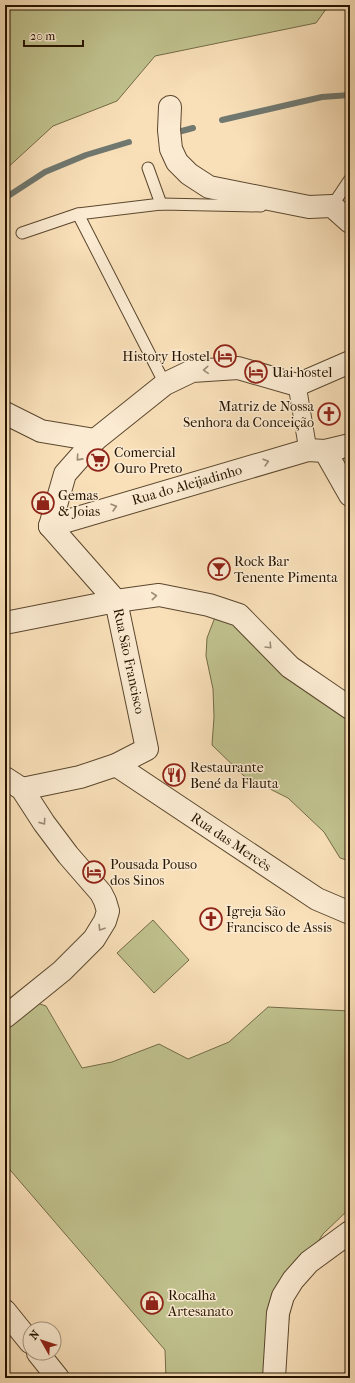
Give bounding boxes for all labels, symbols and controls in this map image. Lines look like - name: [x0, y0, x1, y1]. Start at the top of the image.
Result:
- scale bar: [24, 22, 83, 48]
- text: 20 m: [30, 29, 55, 43]
- hotel icon: History Hostel: [212, 343, 238, 369]
- place label: History Hostel: [122, 348, 210, 365]
- hotel icon: Uai hostel: [243, 359, 269, 385]
- place label: Uai hostel: [272, 364, 332, 381]
- one-way arrow: [203, 365, 209, 374]
- place label: Matriz de Nossa Senhora da Conceição: [183, 398, 315, 431]
- church icon: Matriz de Nossa Senhora da Conceição: [316, 401, 342, 427]
- place label: Comercial Ouro Preto: [114, 444, 182, 477]
- supermarket icon: Comercial Ouro Preto: [85, 447, 111, 473]
- one-way arrow: [76, 453, 84, 461]
- one-way arrow: [262, 458, 269, 467]
- street label: Rua do Aleijadinho: [130, 461, 244, 509]
- place label: Gemas & Joias: [58, 487, 100, 520]
- shop icon: Gemas & Joias: [30, 490, 56, 516]
- one-way arrow: [110, 503, 117, 512]
- place label: Rock Bar Tenente Pimenta: [234, 553, 338, 586]
- bar icon: Rock Bar Tenente Pimenta: [206, 556, 232, 582]
- one-way arrow: [151, 592, 157, 601]
- street label: Rua São Francisco: [109, 606, 149, 716]
- one-way arrow: [264, 641, 272, 649]
- place label: Restaurante Bené da Flauta: [190, 759, 279, 792]
- restaurant icon: Restaurante Bené da Flauta: [161, 762, 187, 788]
- street label: Rua das Mercês: [188, 809, 274, 875]
- one-way arrow: [38, 817, 45, 824]
- place label: Pousada Pouso dos Sinos: [110, 856, 197, 889]
- hotel icon: Pousada Pouso dos Sinos: [81, 859, 107, 885]
- place label: Igreja São Francisco de Assis: [226, 903, 332, 936]
- church icon: Igreja São Francisco de Assis: [198, 906, 224, 932]
- one-way arrow: [98, 924, 105, 931]
- place label: Rocalha Artesanato: [167, 1287, 233, 1320]
- shop icon: Rocalha Artesanato: [139, 1290, 165, 1316]
- north arrow: [22, 1321, 62, 1361]
- text: N: [27, 1327, 43, 1342]

